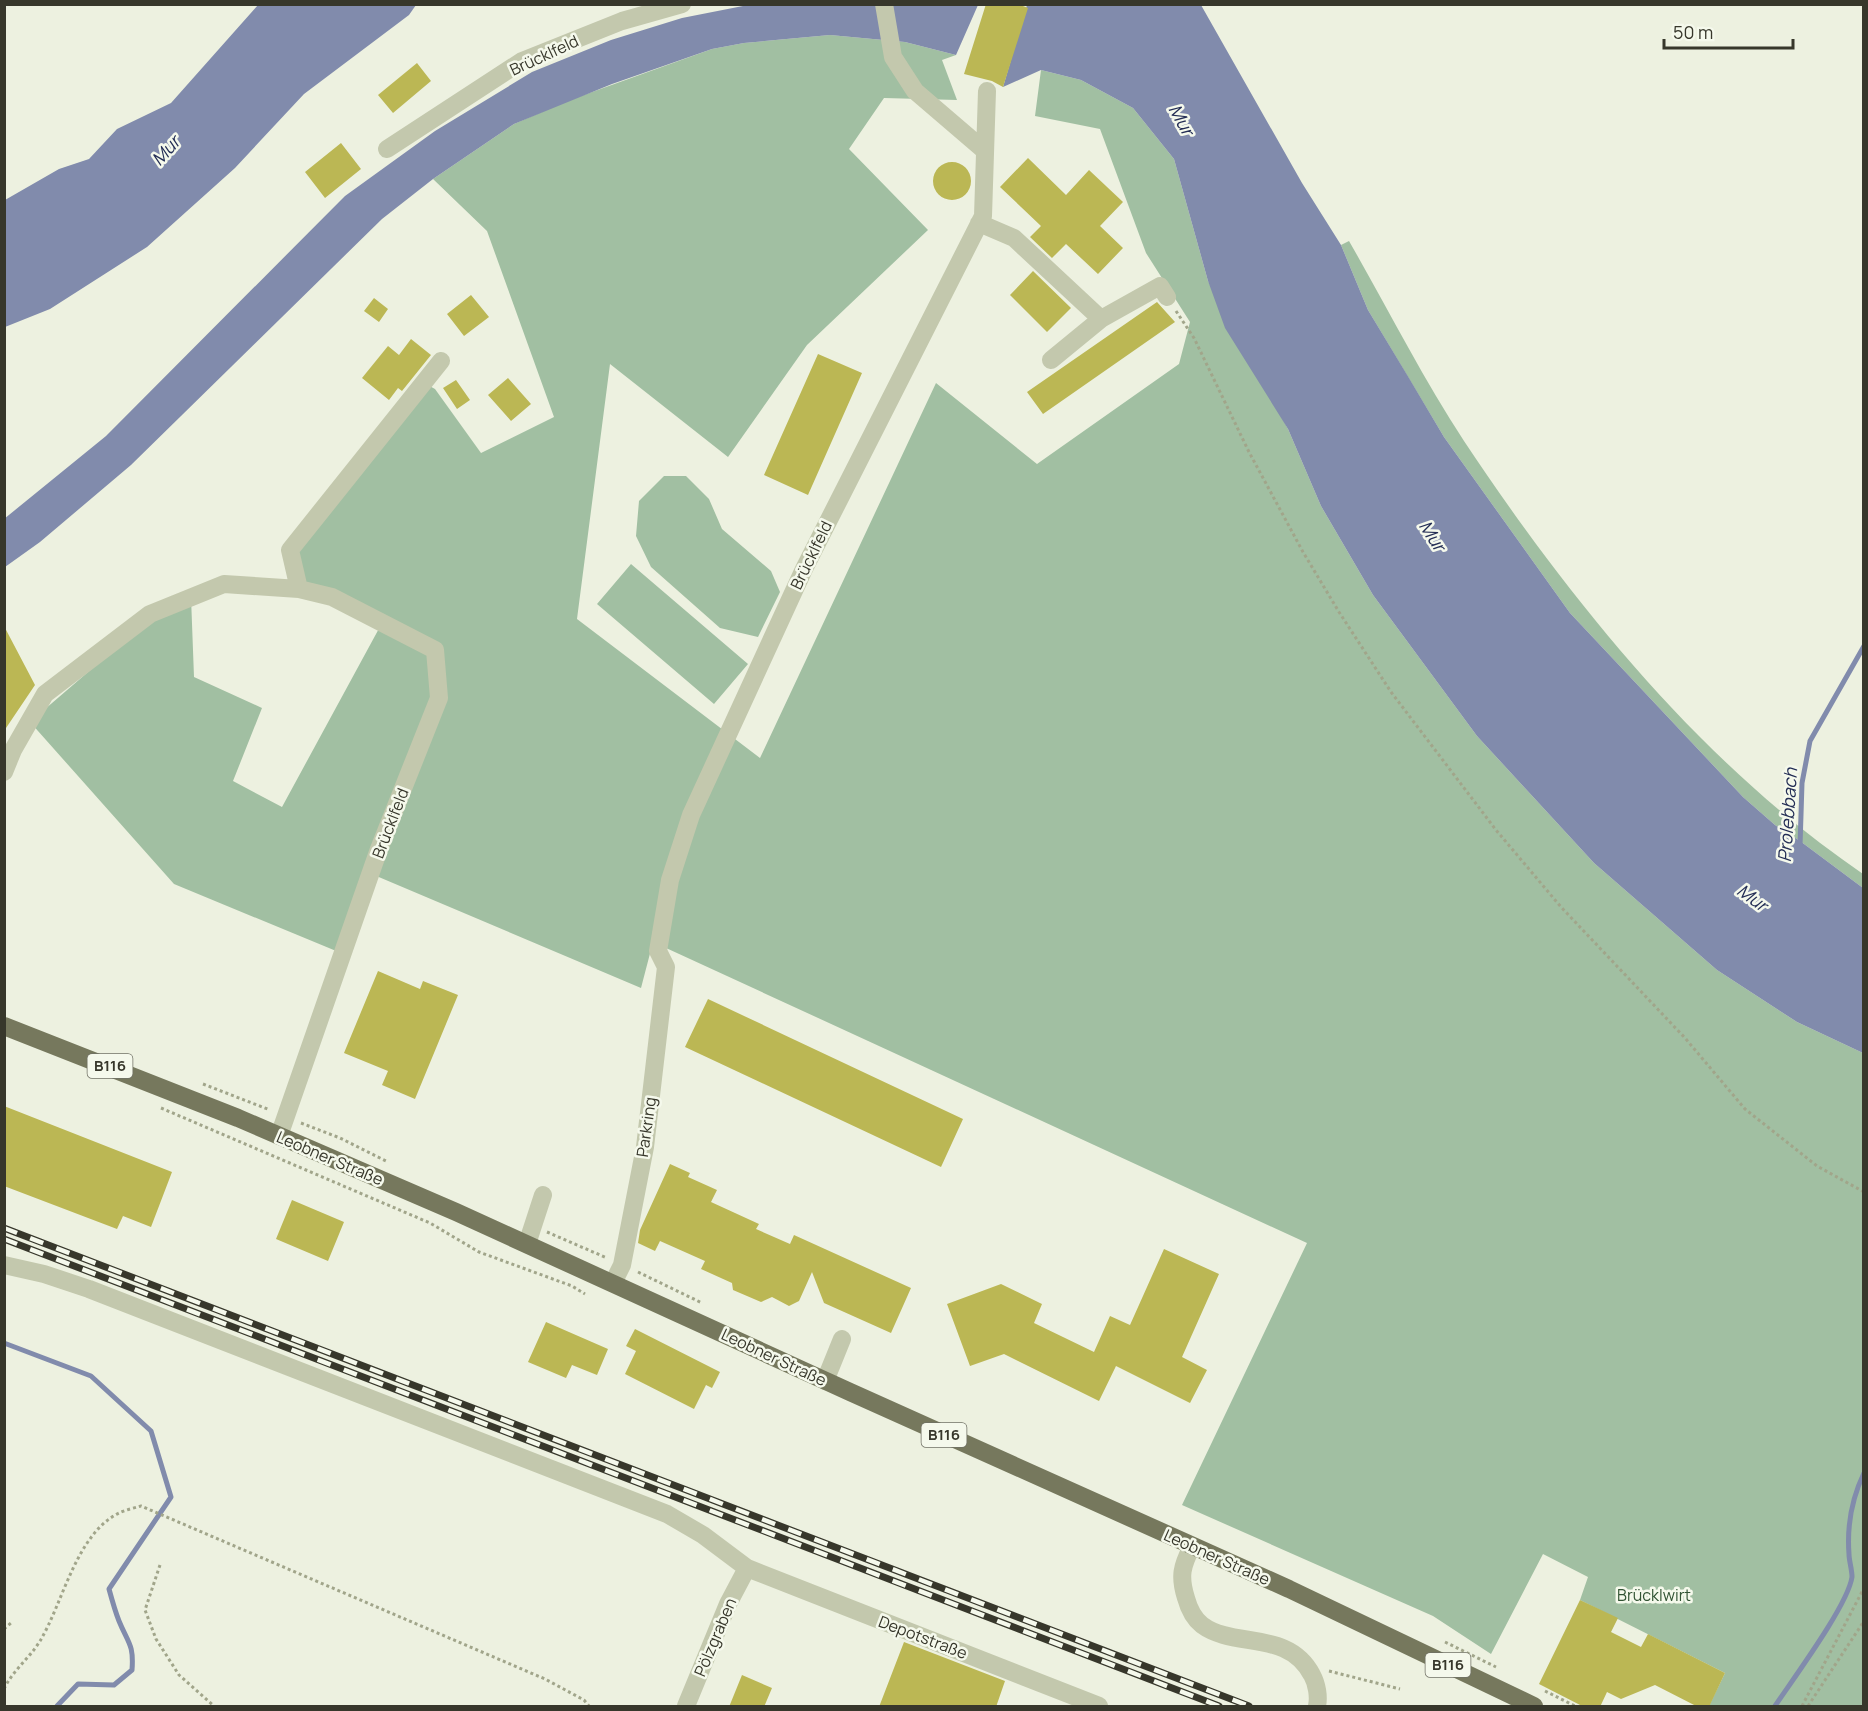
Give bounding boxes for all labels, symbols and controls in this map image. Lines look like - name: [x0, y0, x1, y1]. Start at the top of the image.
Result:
- scale bar: [1664, 12, 1793, 50]
- text: 50 m: [1673, 20, 1713, 44]
- street label: Brücklfeld: [506, 29, 582, 81]
- water label: Mur: [1164, 100, 1201, 142]
- water label: Mur: [146, 128, 187, 170]
- water label: Mur: [1414, 515, 1453, 558]
- street label: Brücklfeld: [785, 517, 837, 593]
- water label: Prolebbach: [1772, 766, 1802, 863]
- street label: Brücklfeld: [367, 785, 413, 861]
- water label: Mur: [1732, 878, 1775, 918]
- road number: B116: [88, 1054, 132, 1078]
- street label: Parkring: [631, 1096, 661, 1158]
- street label: Leobner Straße: [273, 1126, 387, 1190]
- street label: Leobner Straße: [718, 1323, 830, 1391]
- road number: B116: [922, 1423, 966, 1447]
- street label: Leobner Straße: [1161, 1524, 1273, 1590]
- park label: Brücklwirt: [1617, 1584, 1691, 1606]
- street label: Pölzgraben: [689, 1594, 741, 1680]
- street label: Depotstraße: [876, 1610, 970, 1664]
- road number: B116: [1426, 1653, 1470, 1677]

